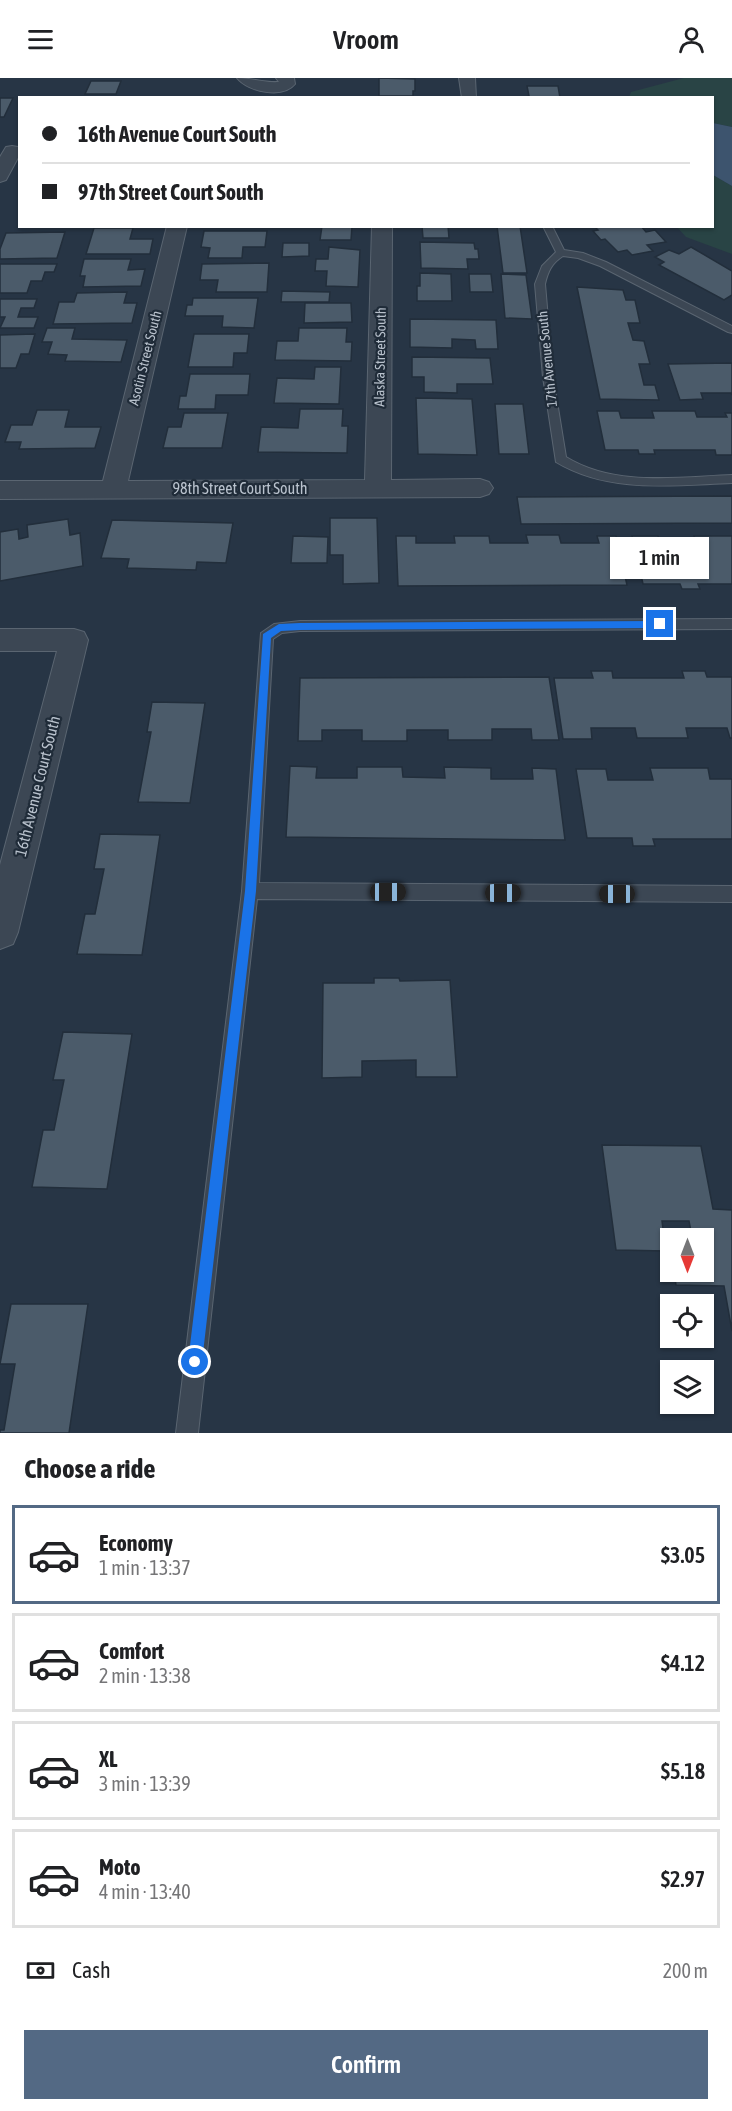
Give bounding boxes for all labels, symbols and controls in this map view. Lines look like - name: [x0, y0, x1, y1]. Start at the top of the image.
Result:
- icon: menu: [24, 23, 57, 56]
- icon: person: [675, 23, 708, 56]
- text: Vroom: [333, 24, 399, 55]
- text: 16th Avenue Court South: [78, 121, 276, 147]
- text: 97th Street Court South: [78, 179, 264, 205]
- street label: Alaska Street South: [371, 307, 389, 407]
- street label: Asotin Street South: [126, 309, 164, 407]
- street label: 17th Avenue South: [534, 310, 560, 408]
- street label: 98th Street Court South: [172, 479, 308, 497]
- callout: 1 min: [610, 537, 710, 579]
- text: 1 min: [639, 546, 680, 569]
- route end: [646, 610, 673, 637]
- street label: 16th Avenue Court South: [11, 714, 63, 858]
- car: [370, 883, 406, 901]
- car: [485, 884, 521, 902]
- car: [599, 885, 635, 903]
- north arrow: [660, 1228, 714, 1282]
- map controls: [660, 1228, 714, 1414]
- button: locate: [660, 1294, 714, 1348]
- route start: [181, 1348, 208, 1375]
- button: layers: [660, 1360, 714, 1414]
- text: Choose a ride: [24, 1453, 156, 1484]
- icon: car: [27, 1528, 81, 1582]
- text: Economy: [99, 1530, 173, 1556]
- text: $3.05: [661, 1542, 705, 1568]
- text: 1 min · 13:37: [99, 1556, 191, 1579]
- icon: car: [27, 1636, 81, 1690]
- text: Comfort: [99, 1638, 164, 1664]
- text: $4.12: [661, 1650, 705, 1676]
- text: 2 min · 13:38: [99, 1664, 191, 1687]
- icon: car: [27, 1744, 81, 1798]
- text: XL: [99, 1746, 117, 1772]
- text: $5.18: [661, 1758, 705, 1784]
- text: 3 min · 13:39: [99, 1772, 191, 1795]
- icon: car: [27, 1852, 81, 1906]
- text: Moto: [99, 1854, 141, 1880]
- text: $2.97: [661, 1866, 705, 1892]
- text: 4 min · 13:40: [99, 1880, 191, 1903]
- icon: cash: [24, 1954, 57, 1987]
- text: Cash: [72, 1957, 111, 1983]
- text: 200 m: [663, 1959, 708, 1982]
- button: Confirm: [24, 2030, 708, 2099]

